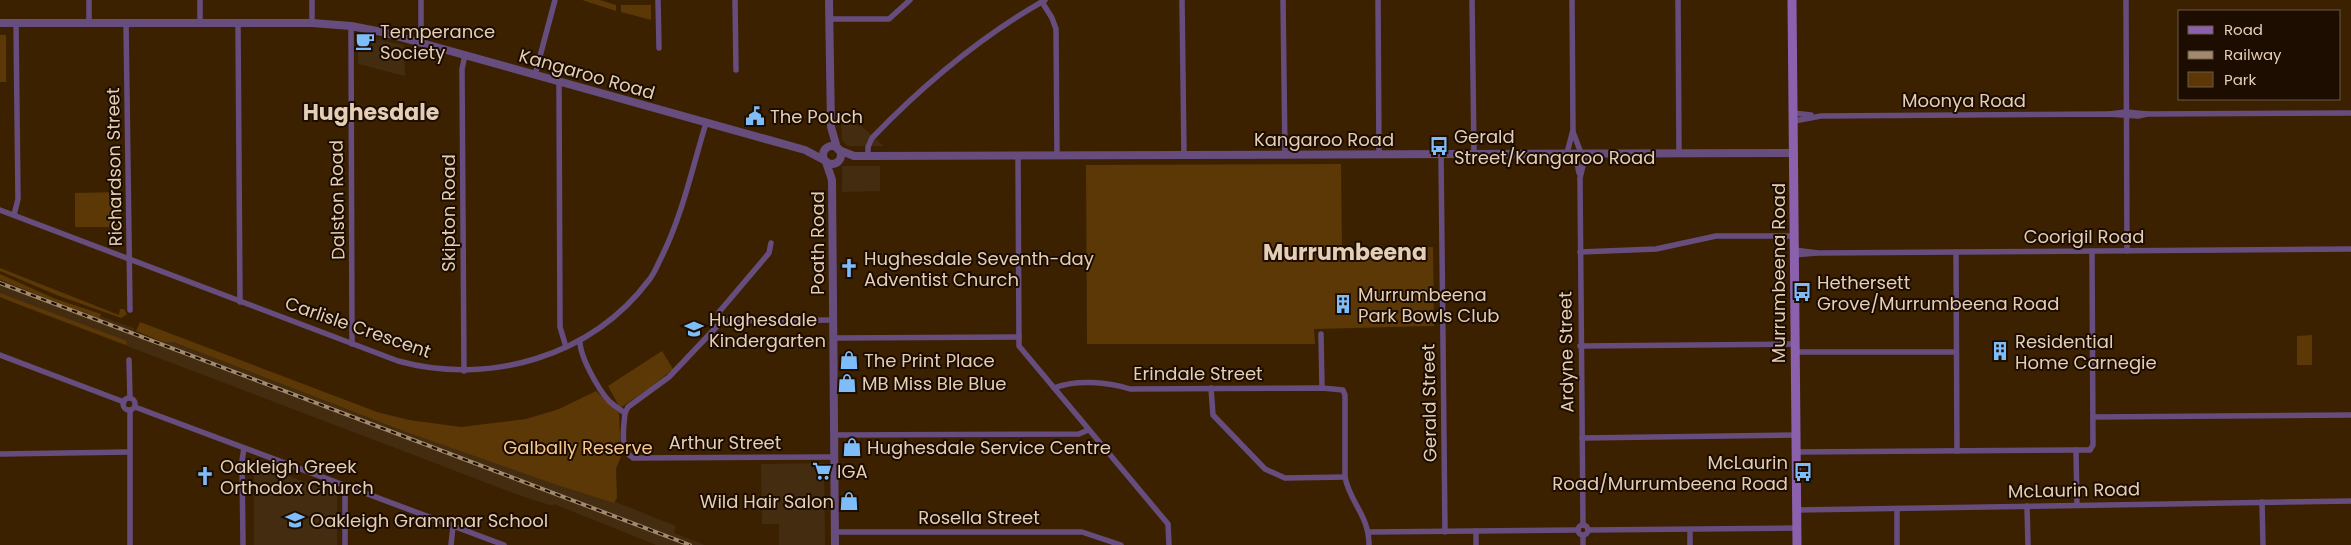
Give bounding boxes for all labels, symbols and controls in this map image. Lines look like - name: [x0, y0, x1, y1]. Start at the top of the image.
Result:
- legend: [2178, 10, 2341, 100]
- place label: Temperance Society: [380, 19, 495, 65]
- text: Road: [2224, 19, 2263, 40]
- cafe icon: Temperance Society: [354, 30, 376, 52]
- street label: Kangaroo Road: [516, 43, 658, 105]
- text: Railway: [2224, 44, 2282, 65]
- text: Park: [2224, 69, 2256, 90]
- street label: Richardson Street: [100, 87, 128, 247]
- street label: Moonya Road: [1902, 88, 2026, 113]
- district label: Hughesdale: [303, 97, 439, 128]
- place label: The Pouch: [770, 104, 863, 129]
- public building icon: The Pouch: [744, 105, 766, 127]
- place label: Gerald Street/Kangaroo Road: [1454, 124, 1655, 170]
- street label: Kangaroo Road: [1254, 127, 1394, 152]
- bus stop icon: Gerald Street/Kangaroo Road: [1428, 135, 1450, 157]
- street label: Dalston Road: [323, 140, 351, 260]
- street label: Skipton Road: [436, 154, 461, 272]
- street label: Murrumbeena Road: [1766, 183, 1791, 363]
- street label: Poath Road: [805, 191, 830, 295]
- street label: Coorigil Road: [2024, 224, 2144, 249]
- district label: Murrumbeena: [1263, 237, 1427, 268]
- place label: Hughesdale Seventh-day Adventist Church: [864, 246, 1094, 292]
- church icon: Hughesdale Seventh-day Adventist Church: [838, 257, 860, 279]
- place label: Hethersett Grove/Murrumbeena Road: [1817, 270, 2059, 316]
- bus stop icon: Hethersett Grove/Murrumbeena Road: [1791, 281, 1813, 303]
- place label: Murrumbeena Park Bowls Club: [1358, 282, 1499, 328]
- street label: Carlisle Crescent: [282, 290, 434, 364]
- street label: Ardyne Street: [1552, 291, 1580, 413]
- building icon: Murrumbeena Park Bowls Club: [1332, 293, 1354, 315]
- place label: Hughesdale Kindergarten: [709, 307, 826, 353]
- school or university icon: Hughesdale Kindergarten: [683, 318, 705, 340]
- place label: Residential Home Carnegie: [2015, 329, 2157, 375]
- building icon: Residential Home Carnegie: [1989, 340, 2011, 362]
- street label: Gerald Street: [1415, 344, 1443, 462]
- place label: The Print Place: [864, 348, 995, 373]
- shop icon: The Print Place: [838, 349, 860, 371]
- street label: Erindale Street: [1133, 361, 1263, 386]
- place label: MB Miss Ble Blue: [862, 371, 1006, 396]
- shop icon: MB Miss Ble Blue: [836, 372, 858, 394]
- street label: Arthur Street: [669, 430, 781, 455]
- park label: Galbally Reserve: [503, 435, 653, 460]
- place label: Hughesdale Service Centre: [867, 435, 1111, 460]
- shop icon: Hughesdale Service Centre: [841, 436, 863, 458]
- place label: McLaurin Road/Murrumbeena Road: [1552, 450, 1788, 496]
- place label: Oakleigh Greek Orthodox Church: [220, 454, 374, 500]
- place label: IGA: [837, 459, 868, 484]
- supermarket icon: IGA: [811, 460, 833, 482]
- bus stop icon: McLaurin Road/Murrumbeena Road: [1792, 461, 1814, 483]
- church icon: Oakleigh Greek Orthodox Church: [194, 465, 216, 487]
- street label: McLaurin Road: [2008, 476, 2140, 504]
- place label: Wild Hair Salon: [700, 489, 834, 514]
- shop icon: Wild Hair Salon: [838, 490, 860, 512]
- street label: Rosella Street: [918, 505, 1040, 530]
- place label: Oakleigh Grammar School: [310, 508, 548, 533]
- school or university icon: Oakleigh Grammar School: [284, 509, 306, 531]

